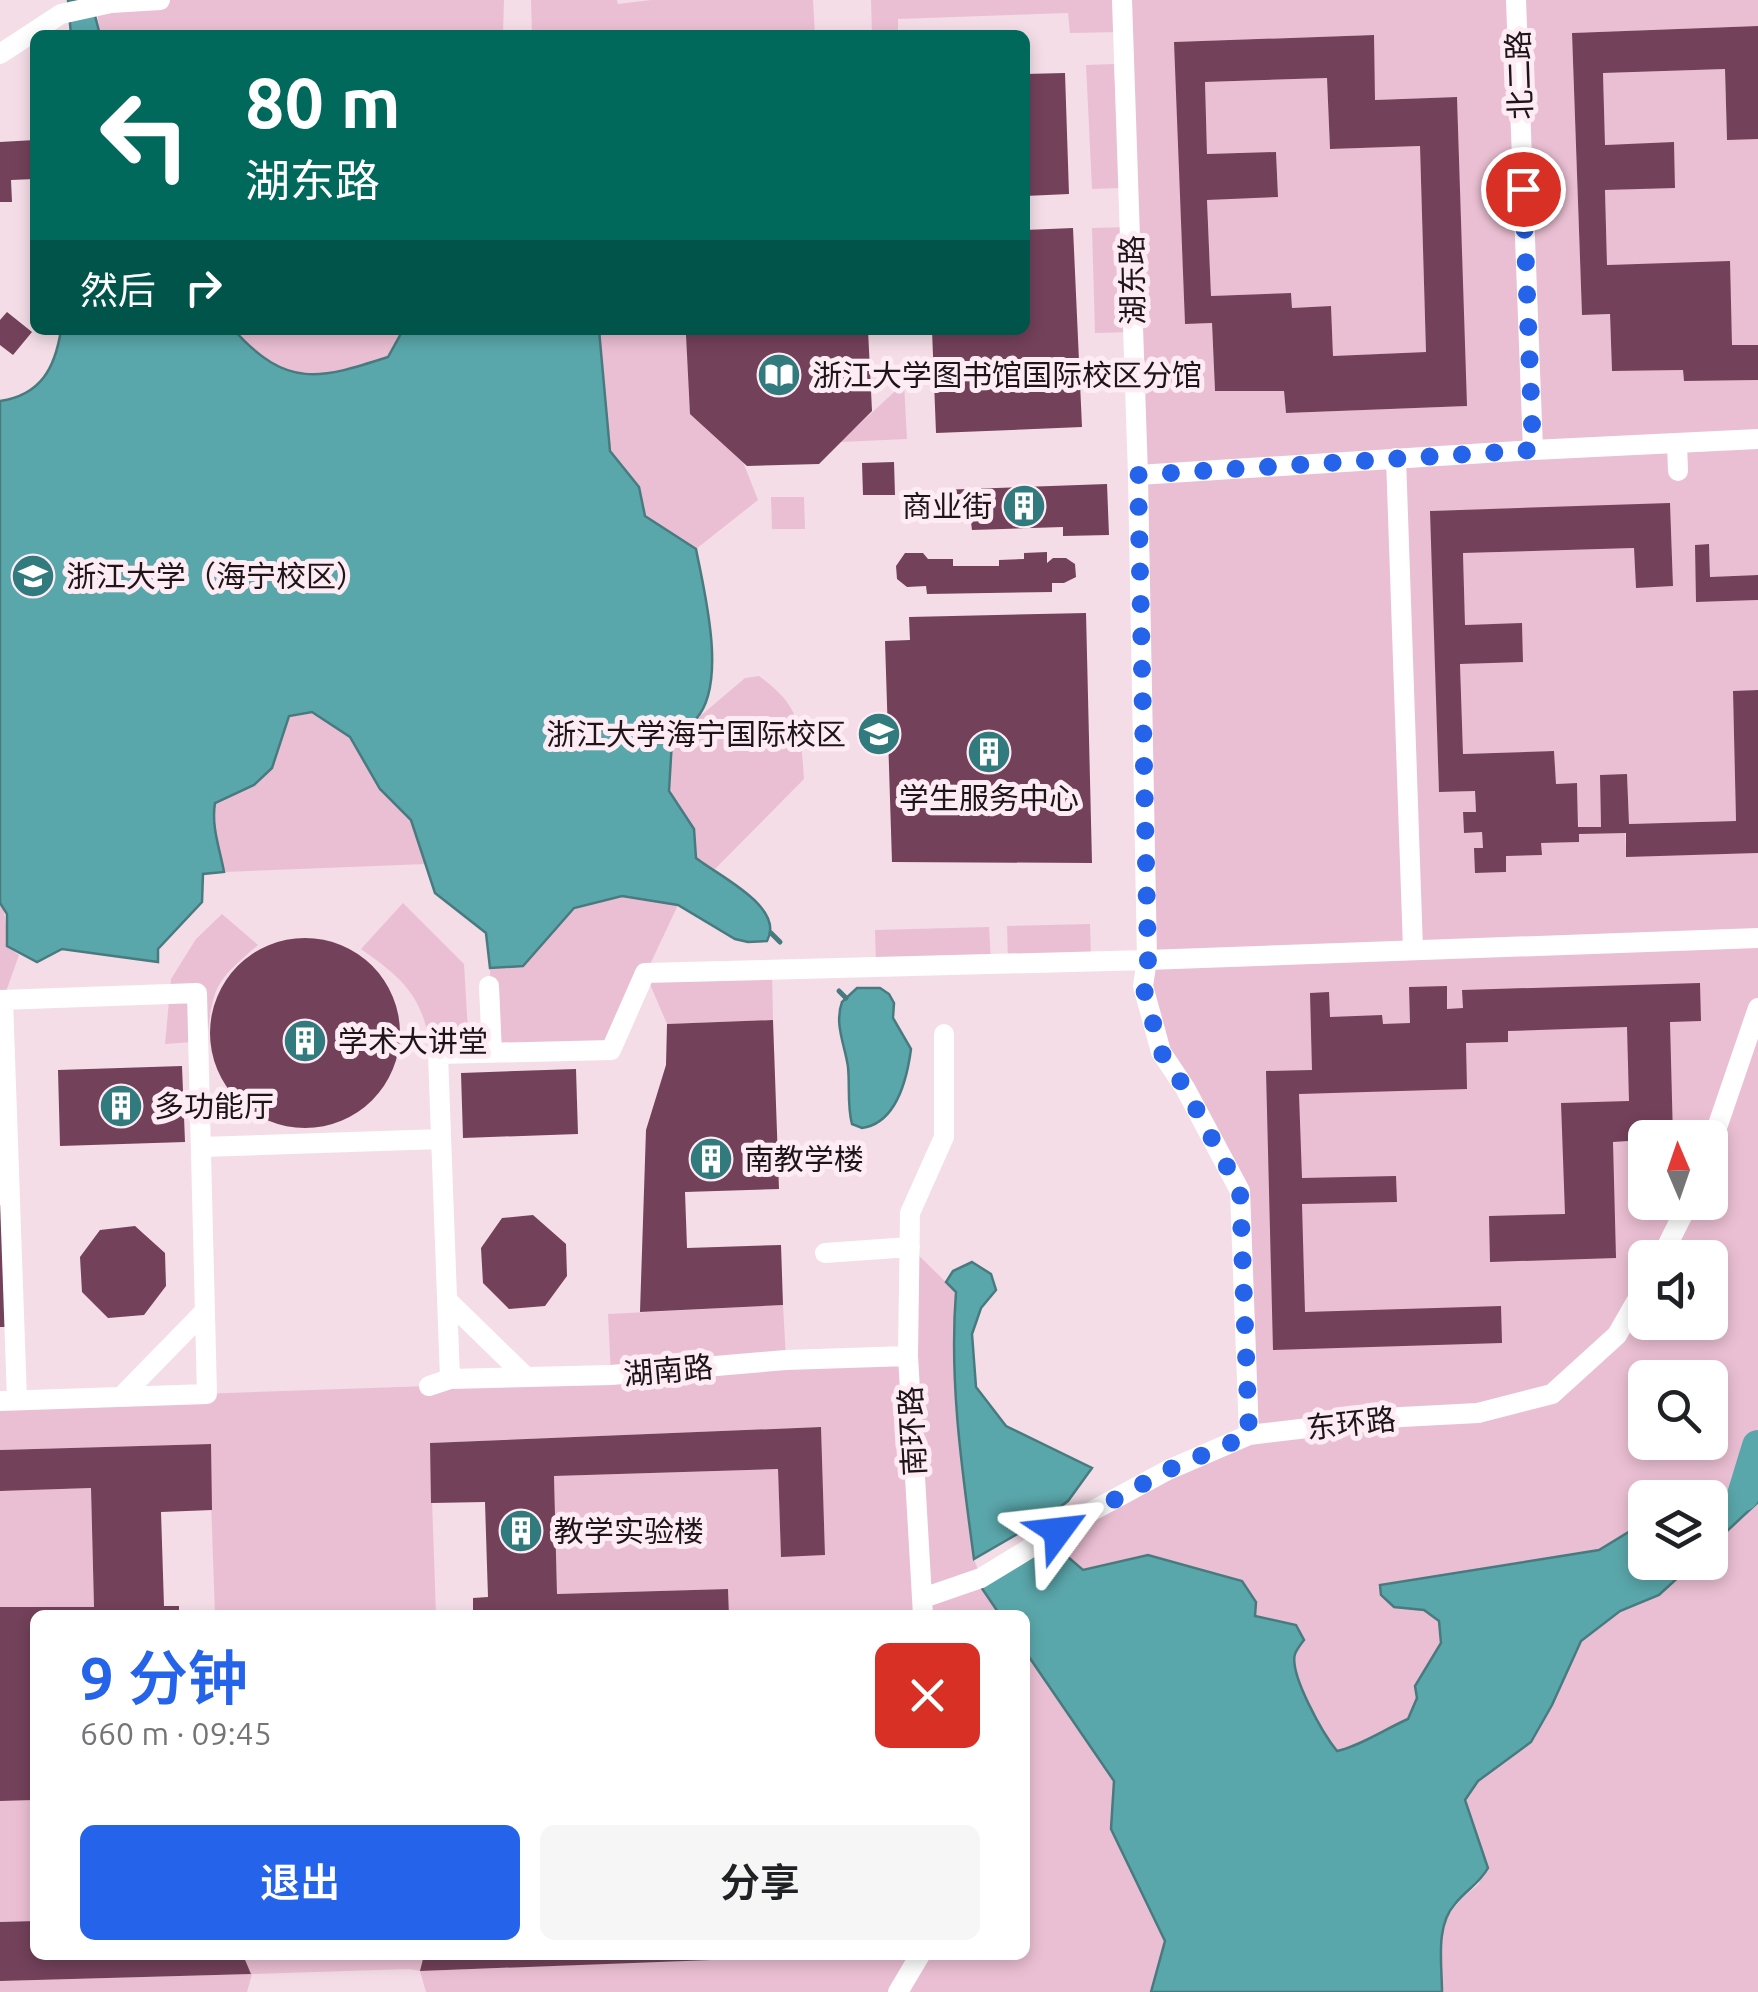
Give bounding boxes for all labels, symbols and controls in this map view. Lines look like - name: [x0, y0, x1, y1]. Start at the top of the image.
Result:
- street label: 北二路: [1500, 29, 1538, 121]
- text: 80 m: [245, 63, 401, 141]
- icon: left: [80, 70, 210, 200]
- pin: [1481, 147, 1566, 232]
- text: 湖东路: [245, 155, 380, 206]
- icon: arrive: [1496, 162, 1551, 217]
- street label: 湖东路: [1114, 235, 1150, 325]
- icon: right: [176, 260, 231, 315]
- text: 然后: [80, 269, 156, 311]
- library icon: 浙江大学图书馆国际校区分馆: [756, 352, 802, 398]
- place label: 浙江大学图书馆国际校区分馆: [812, 358, 1202, 392]
- building icon: 商业街: [1001, 483, 1047, 529]
- place label: 商业街: [902, 489, 992, 523]
- school or university icon: 浙江大学（海宁校区）: [10, 553, 56, 599]
- place label: 浙江大学（海宁校区）: [66, 559, 366, 593]
- school or university icon: 浙江大学海宁国际校区: [856, 711, 902, 757]
- place label: 浙江大学海宁国际校区: [546, 717, 846, 751]
- building icon: 学生服务中心: [966, 729, 1012, 775]
- place label: 学生服务中心: [899, 781, 1079, 815]
- building icon: 学术大讲堂: [282, 1018, 328, 1064]
- place label: 学术大讲堂: [338, 1024, 488, 1058]
- building icon: 多功能厅: [98, 1083, 144, 1129]
- place label: 多功能厅: [154, 1089, 274, 1123]
- north arrow: [1628, 1120, 1728, 1220]
- map controls: [1628, 1120, 1728, 1580]
- building icon: 南教学楼: [688, 1136, 734, 1182]
- place label: 南教学楼: [744, 1142, 864, 1176]
- button: sound: [1628, 1240, 1728, 1340]
- street label: 湖南路: [622, 1349, 714, 1391]
- button: search: [1628, 1360, 1728, 1460]
- street label: 南环路: [893, 1385, 931, 1477]
- street label: 东环路: [1304, 1401, 1398, 1445]
- position arrow: [1006, 1479, 1110, 1583]
- button: layers: [1628, 1480, 1728, 1580]
- building icon: 教学实验楼: [498, 1508, 544, 1554]
- place label: 教学实验楼: [554, 1514, 704, 1548]
- button: close: [875, 1643, 980, 1748]
- text: 9 分钟: [80, 1644, 248, 1711]
- text: 660 m · 09:45: [80, 1715, 272, 1751]
- button: 退出: [80, 1825, 520, 1940]
- button: 分享: [540, 1825, 980, 1940]

